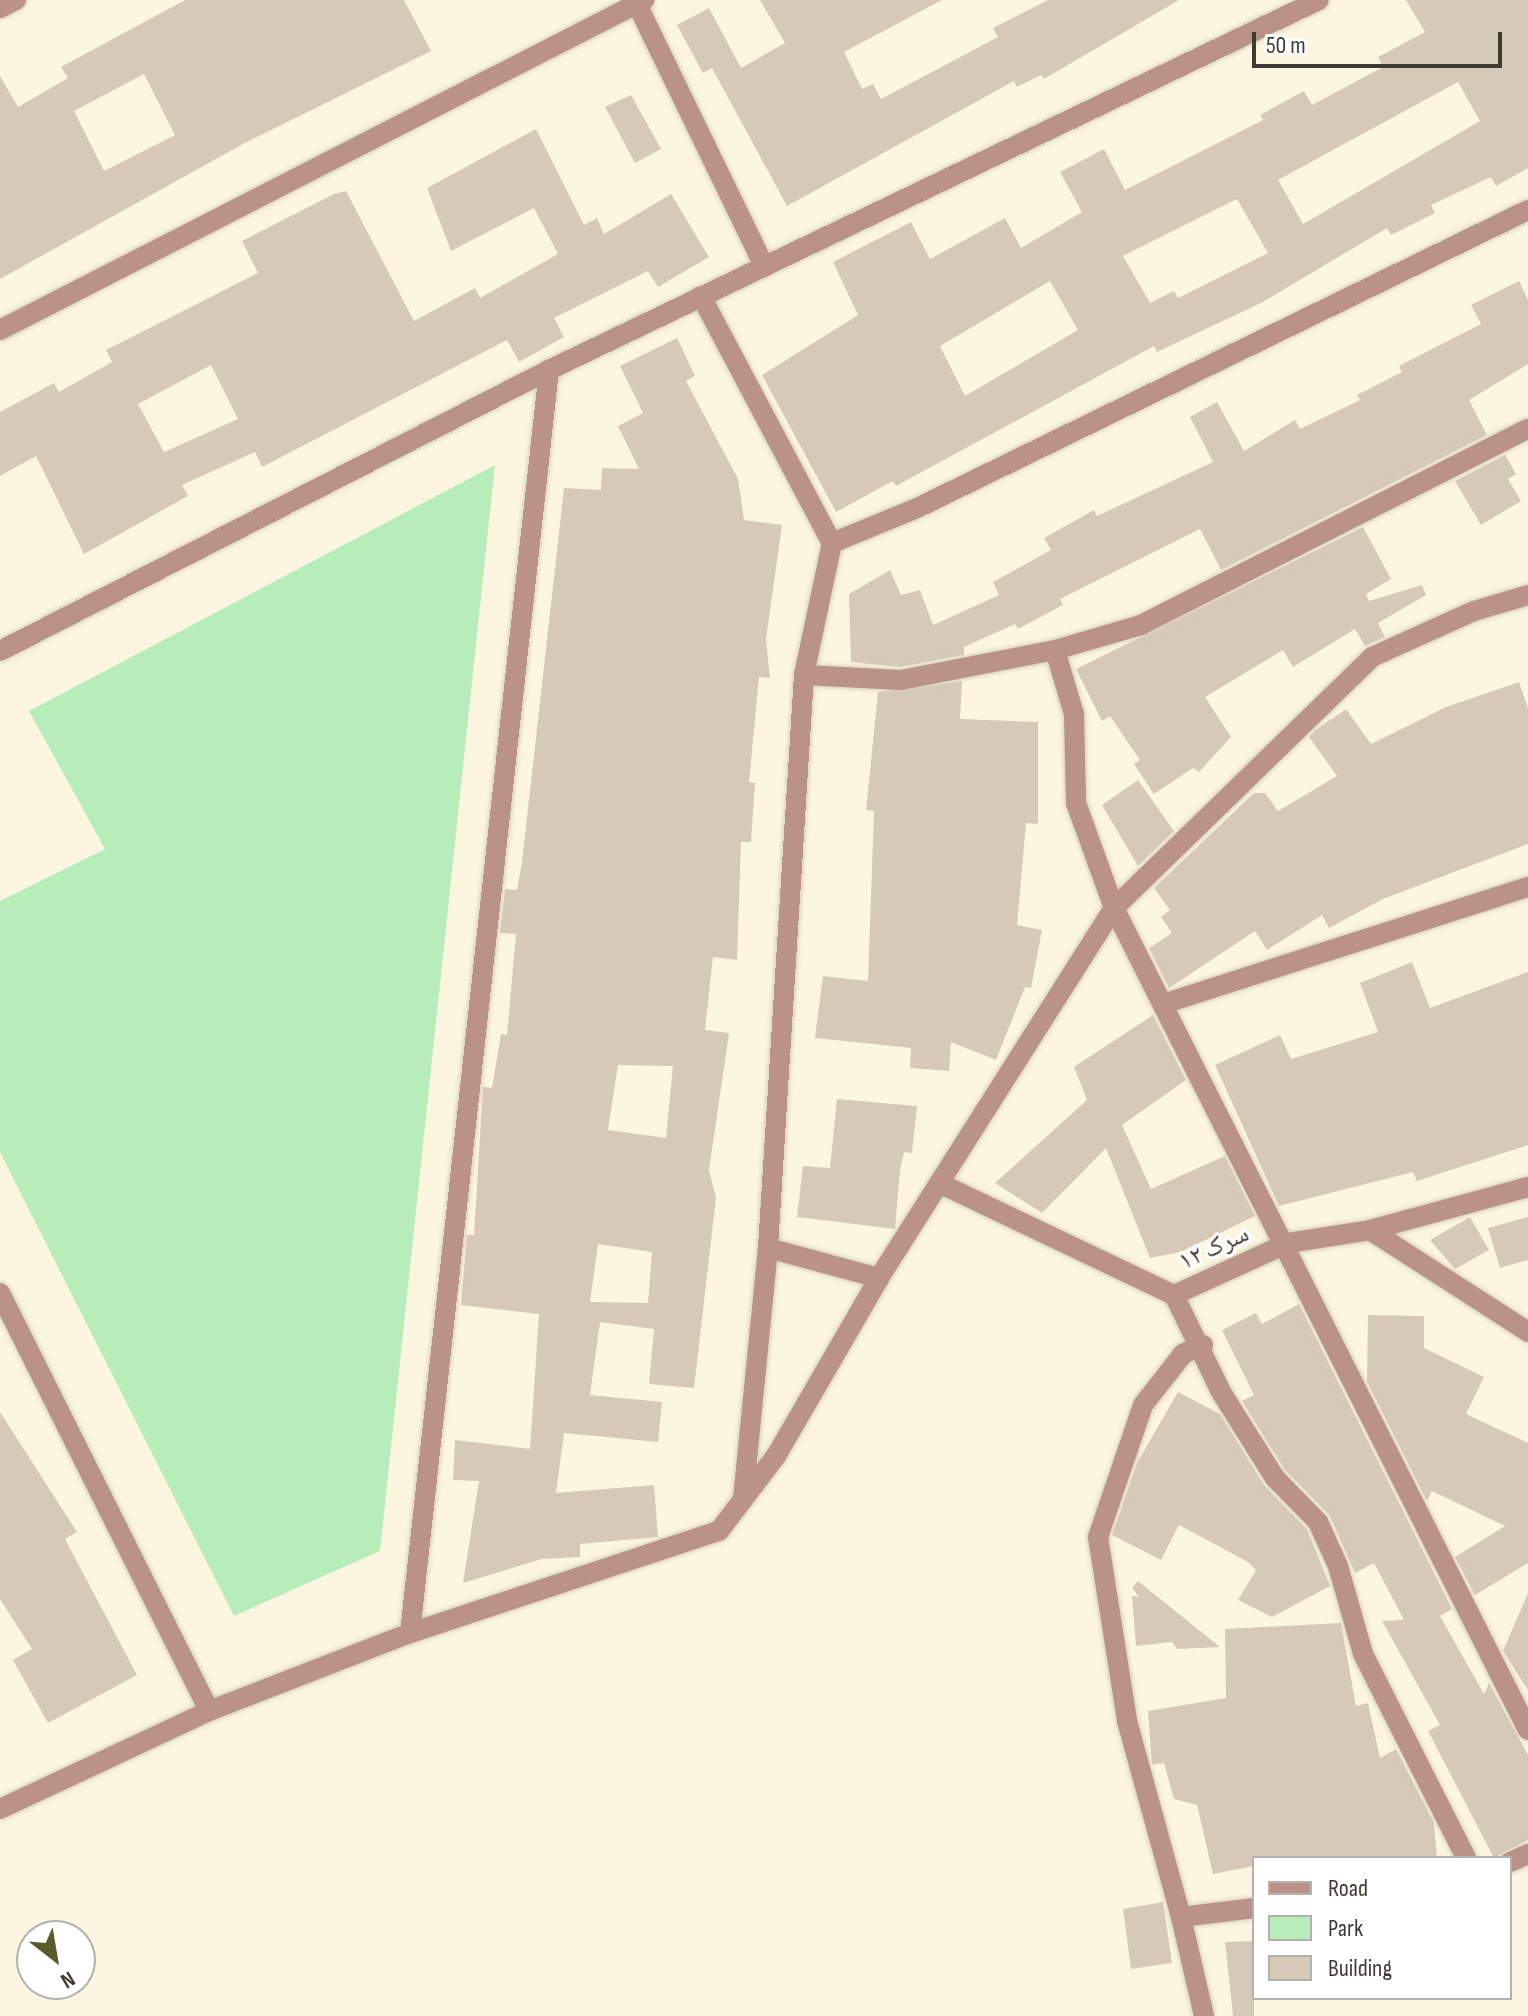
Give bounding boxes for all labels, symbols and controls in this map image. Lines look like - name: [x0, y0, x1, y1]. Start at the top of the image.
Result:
- scale bar: [1256, 16, 1506, 66]
- text: 50 m: [1266, 31, 1306, 60]
- street label: سرک ۱۲: [1174, 1218, 1254, 1278]
- legend: [1252, 1856, 1512, 2000]
- text: Road: [1328, 1874, 1368, 1903]
- text: Park: [1328, 1914, 1363, 1943]
- north arrow: [16, 1920, 96, 2000]
- text: Building: [1328, 1954, 1392, 1983]
- text: N: [56, 1965, 80, 1994]

